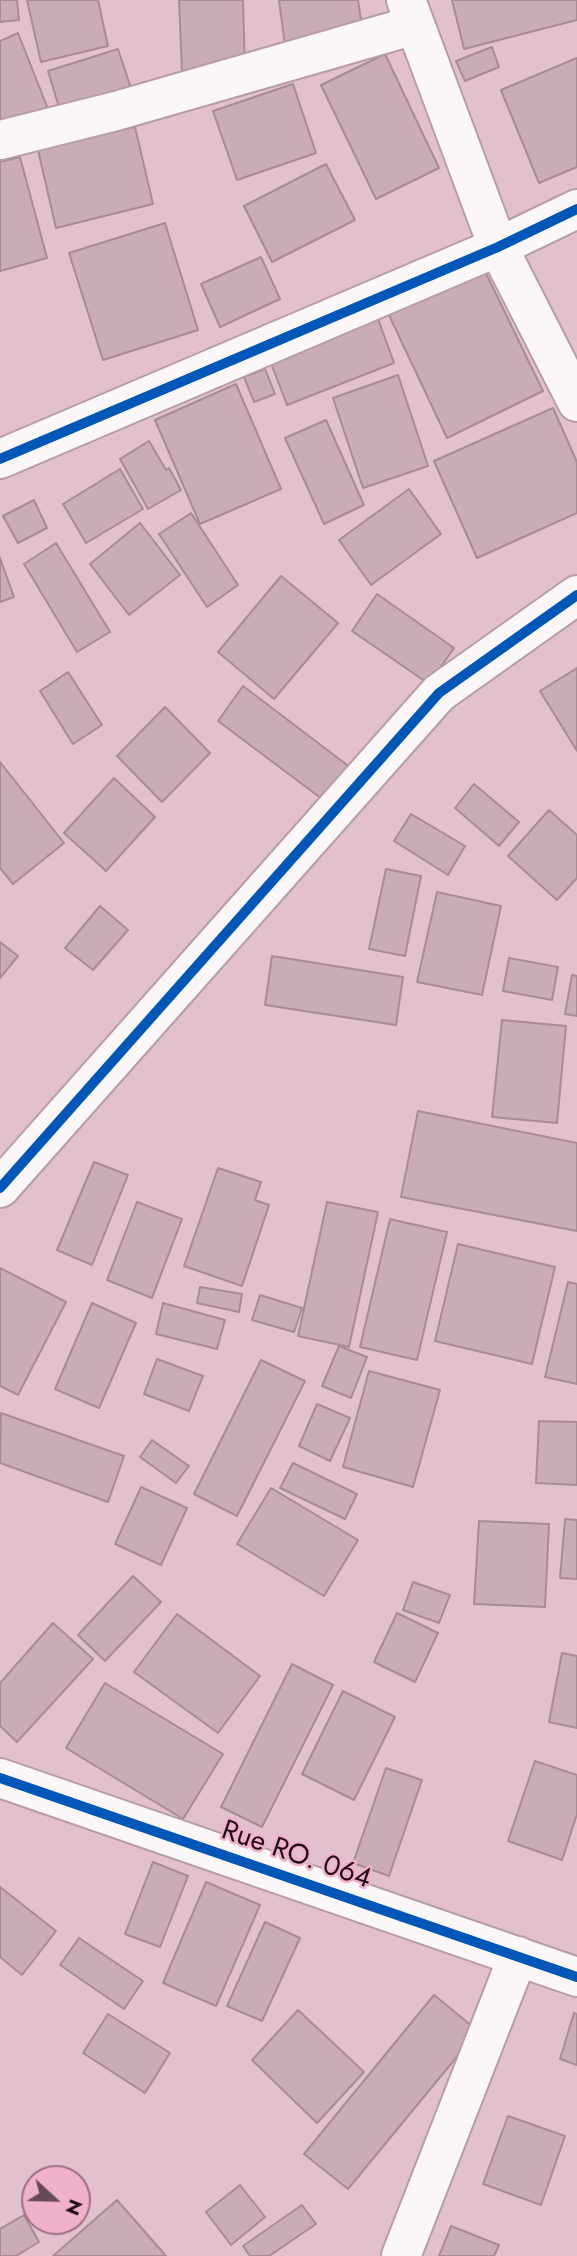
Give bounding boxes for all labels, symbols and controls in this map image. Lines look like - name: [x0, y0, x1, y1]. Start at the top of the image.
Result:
- street label: Rue RO. 064: [217, 1815, 375, 1897]
- north arrow: [21, 2165, 91, 2235]
- text: N: [59, 2195, 89, 2219]

